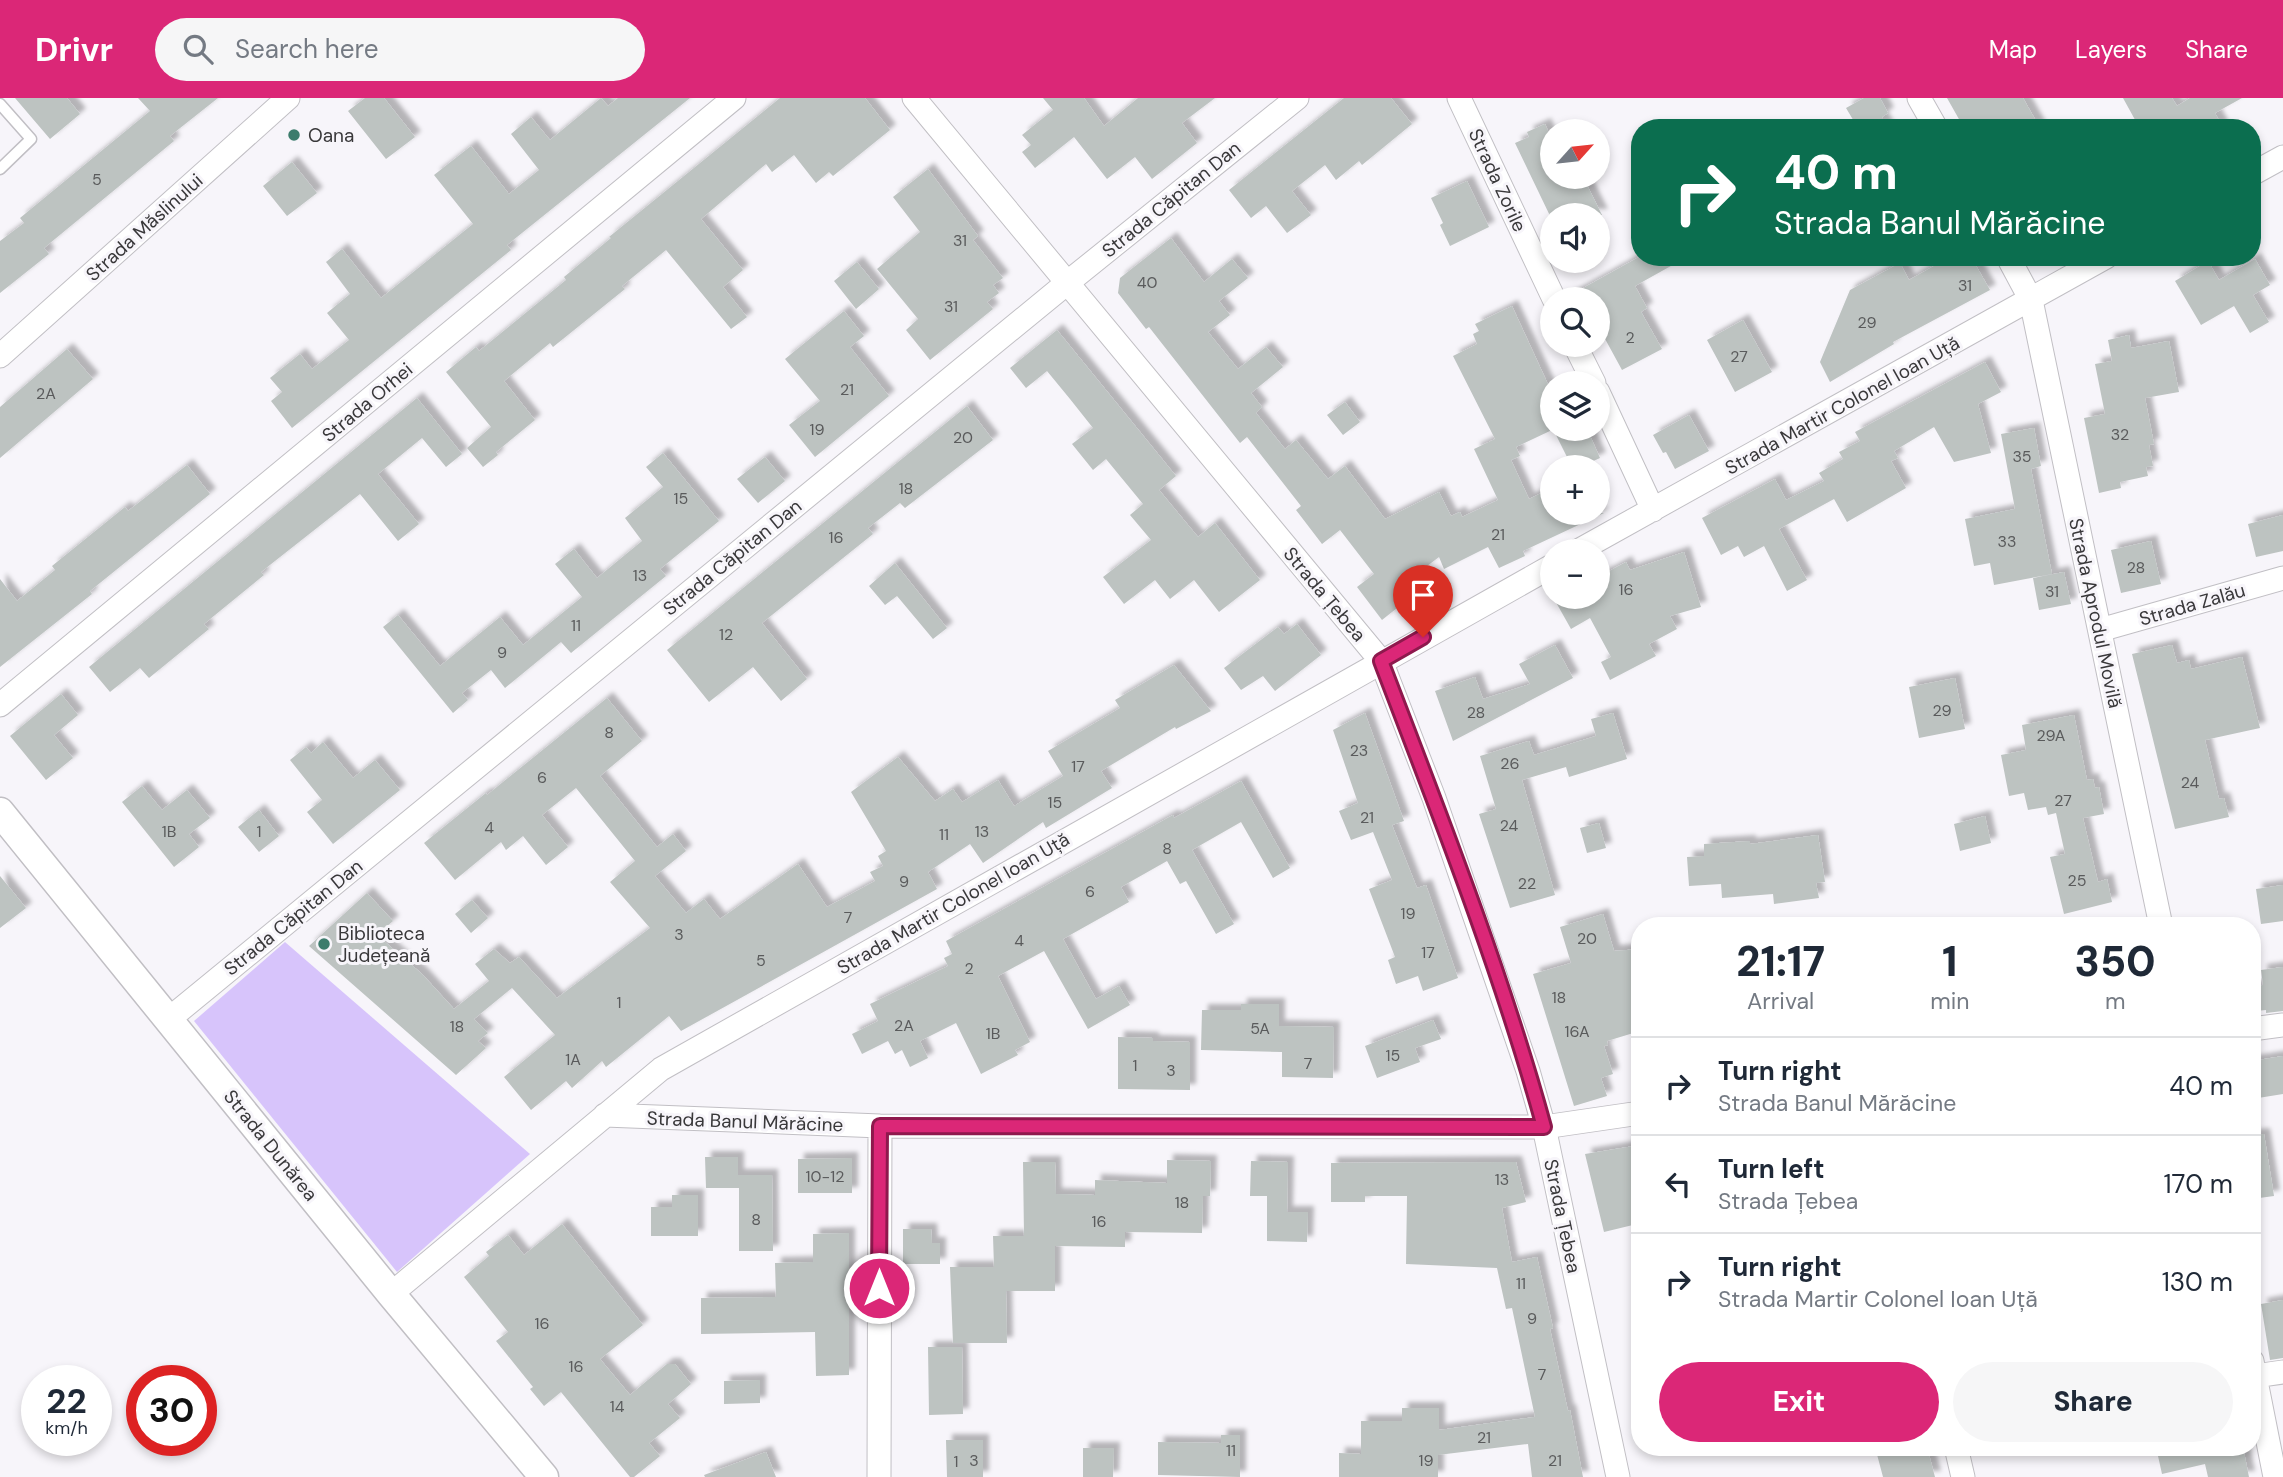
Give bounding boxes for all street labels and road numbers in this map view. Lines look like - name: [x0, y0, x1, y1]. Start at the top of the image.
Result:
- street label: Strada Zorile: [1463, 124, 1532, 236]
- street label: Strada Căpitan Dan: [1097, 136, 1246, 263]
- street label: Strada Măslinului: [81, 168, 208, 287]
- street label: Strada Martir Colonel Ioan Uță: [1721, 330, 1964, 480]
- street label: Strada Orhei: [317, 357, 418, 448]
- street label: Strada Căpitan Dan: [658, 494, 807, 621]
- street label: Strada Aprodul Movilă: [2063, 516, 2128, 710]
- street label: Strada Țebea: [1278, 542, 1371, 647]
- street label: Strada Zalău: [2136, 577, 2248, 632]
- street label: Strada Martir Colonel Ioan Uță: [833, 827, 1074, 980]
- street label: Strada Căpitan Dan: [219, 854, 368, 981]
- street label: Strada Dunărea: [218, 1085, 323, 1206]
- street label: Strada Banul Mărăcine: [646, 1106, 844, 1137]
- street label: Strada Țebea: [1538, 1157, 1587, 1275]

